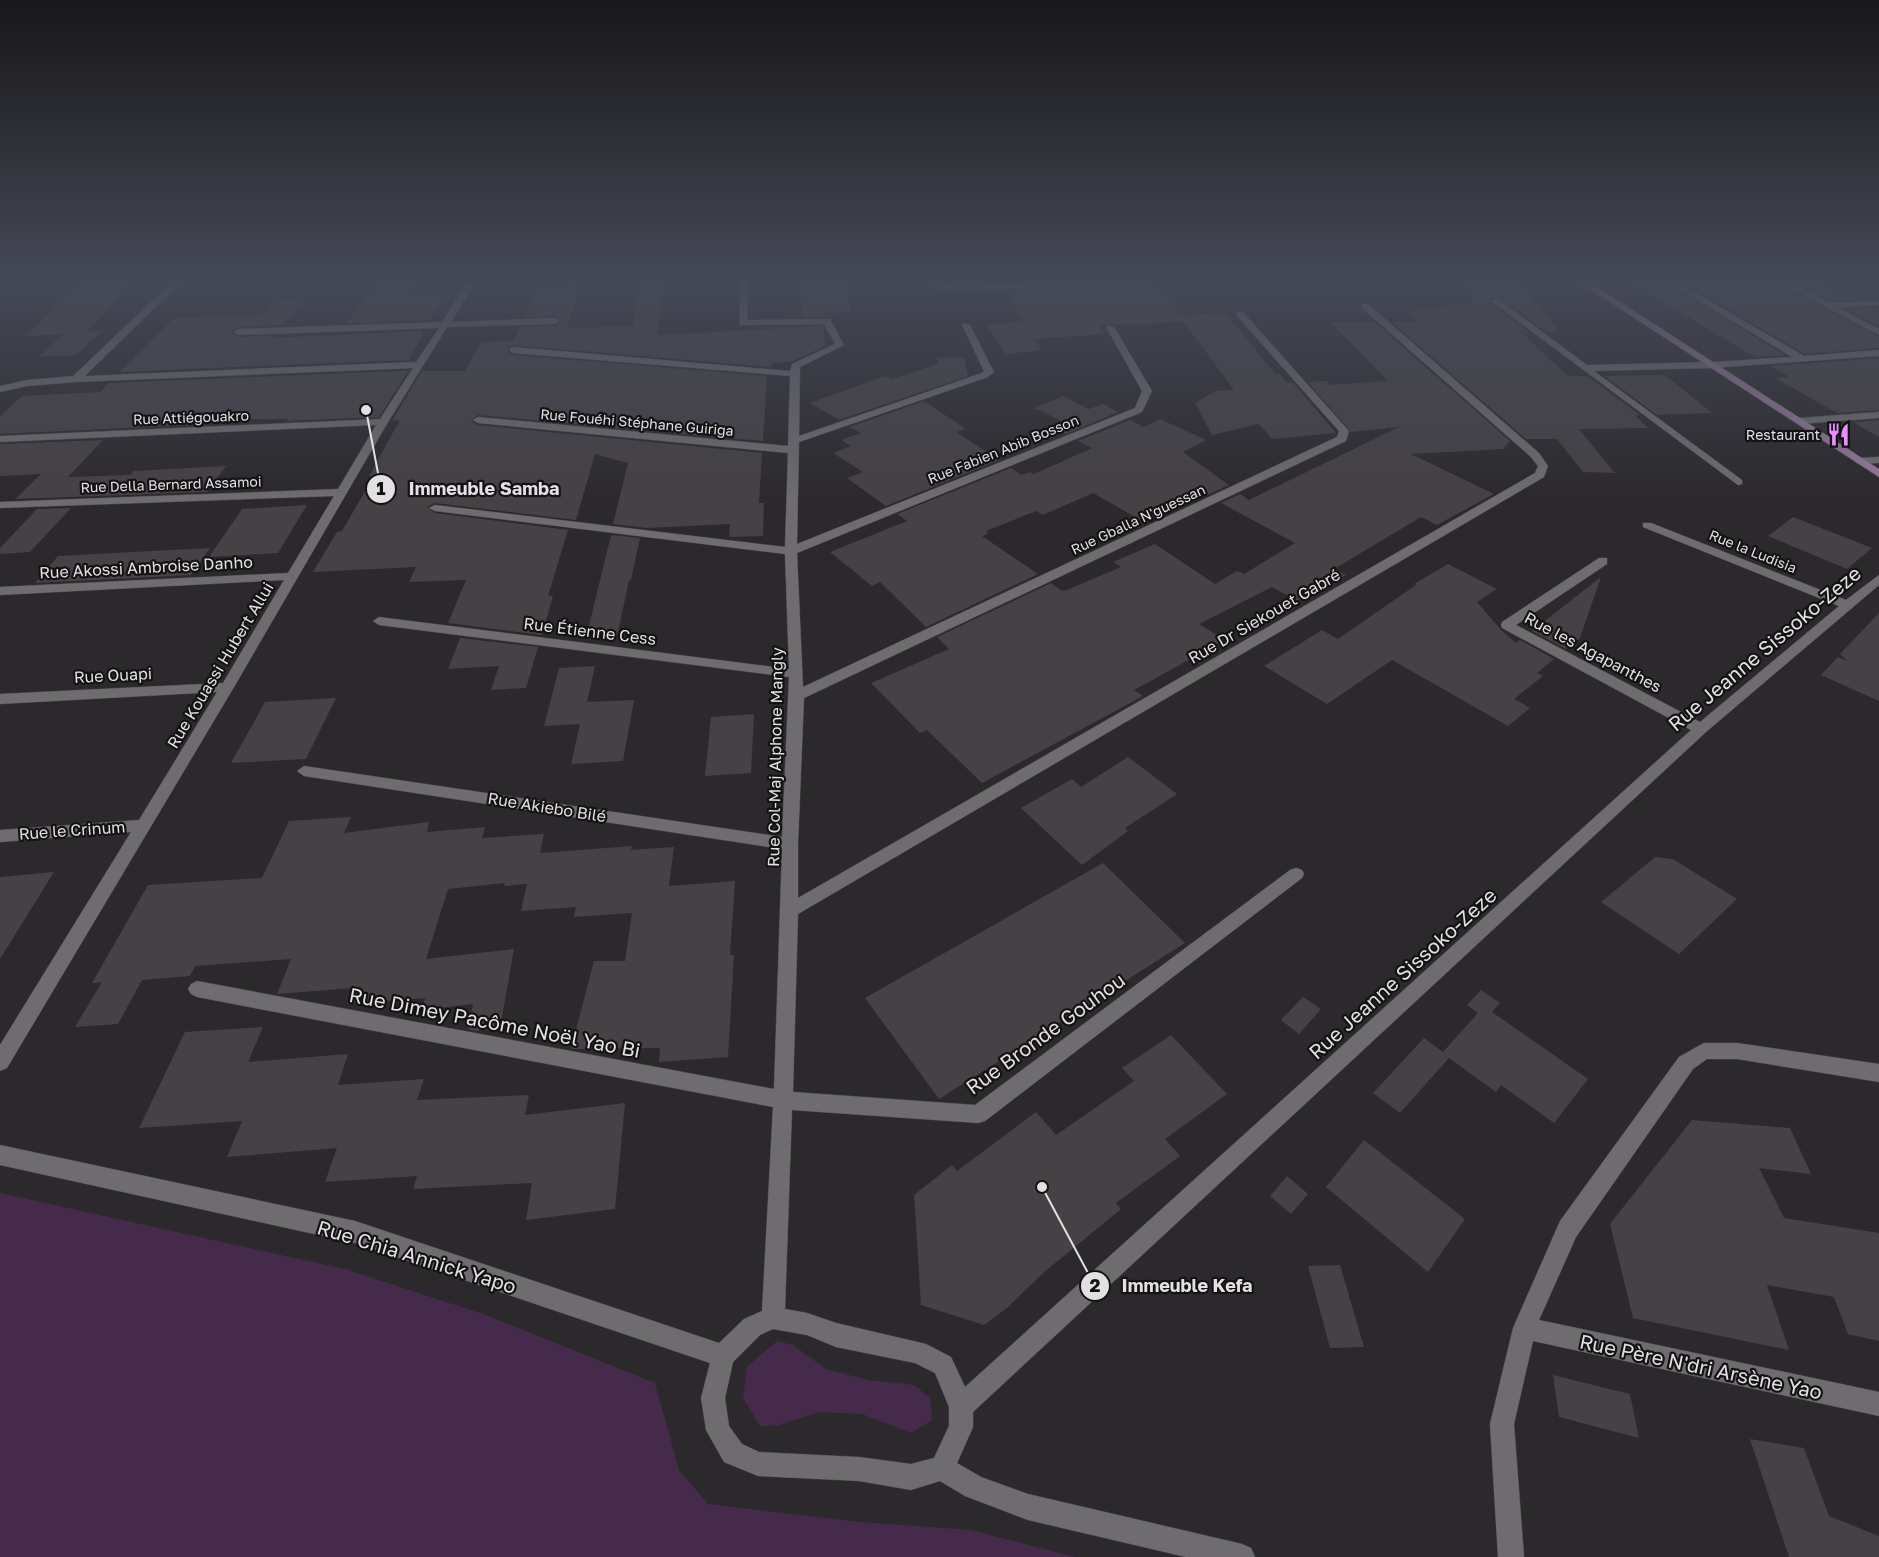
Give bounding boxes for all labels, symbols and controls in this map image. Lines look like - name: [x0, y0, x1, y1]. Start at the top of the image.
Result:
- street label: Rue Fouéhi Stéphane Guiriga: [540, 405, 734, 439]
- street label: Rue Attiégouakro: [133, 406, 249, 428]
- street label: Rue Fabien Abib Bosson: [925, 411, 1081, 487]
- restaurant icon: Restaurant: [1825, 421, 1851, 447]
- place label: Restaurant: [1746, 426, 1820, 443]
- callout: Immeuble Samba: [366, 471, 571, 507]
- street label: Rue Della Bernard Assamoi: [80, 472, 262, 496]
- text: 1: [376, 477, 386, 499]
- text: Immeuble Samba: [409, 477, 559, 499]
- street label: Rue Gballa N'guessan: [1068, 480, 1208, 558]
- street label: Rue la Ludisia: [1707, 526, 1799, 576]
- street label: Rue Akossi Ambroise Danho: [39, 551, 253, 583]
- street label: Rue Jeanne Sissoko-Zeze: [1663, 560, 1865, 736]
- street label: Rue Dr Siekouet Gabré: [1185, 564, 1343, 668]
- street label: Rue Kouassi Hubert Allui: [162, 578, 278, 752]
- street label: Rue les Agapanthes: [1521, 607, 1665, 697]
- street label: Rue Étienne Cess: [523, 613, 657, 649]
- street label: Rue Col-Maj Alphone Mangly: [763, 647, 787, 867]
- street label: Rue Ouapi: [73, 663, 153, 687]
- street label: Rue Akiebo Bilé: [486, 788, 608, 826]
- street label: Rue le Crinum: [18, 816, 126, 844]
- street label: Rue Jeanne Sissoko-Zeze: [1303, 882, 1501, 1064]
- street label: Rue Bronde Gouhou: [961, 967, 1129, 1099]
- street label: Rue Dimey Pacôme Noël Yao Bi: [347, 982, 643, 1062]
- street label: Rue Chia Annick Yapo: [315, 1214, 519, 1298]
- callout: Immeuble Kefa: [1080, 1268, 1265, 1304]
- text: 2: [1090, 1274, 1101, 1296]
- text: Immeuble Kefa: [1122, 1274, 1252, 1296]
- street label: Rue Père N'dri Arsène Yao: [1578, 1329, 1824, 1403]

